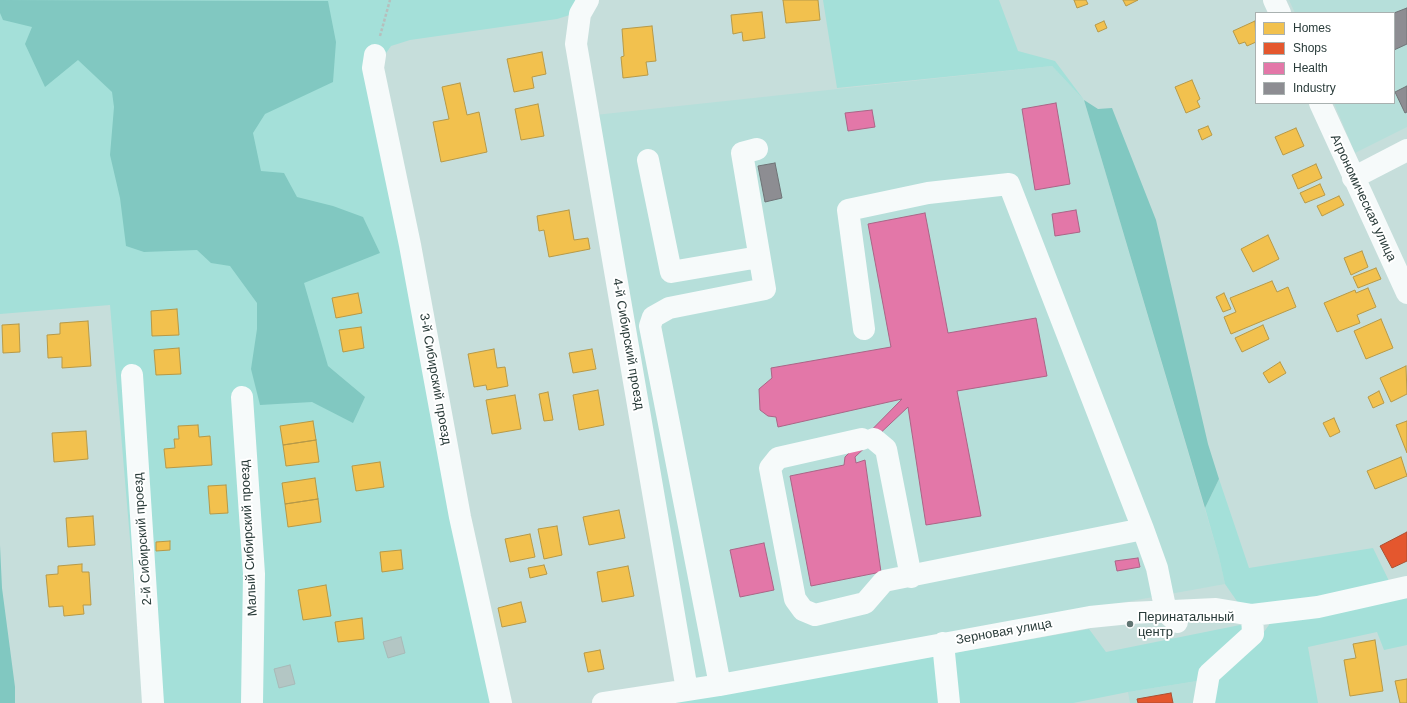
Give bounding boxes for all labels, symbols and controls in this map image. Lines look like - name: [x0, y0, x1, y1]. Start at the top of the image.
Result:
- legend: [1255, 12, 1395, 104]
- text: Homes: [1293, 21, 1331, 35]
- text: Shops: [1293, 41, 1327, 55]
- text: Health: [1293, 61, 1328, 75]
- text: Industry: [1293, 81, 1336, 95]
- street label: Агрономическая улица: [1327, 132, 1399, 264]
- street label: 4-й Сибирский проезд: [609, 277, 647, 411]
- street label: 3-й Сибирский проезд: [416, 312, 454, 446]
- street label: Малый Сибирский проезд: [237, 459, 261, 617]
- street label: 2-й Сибирский проезд: [131, 472, 155, 606]
- place label: Перинатальный центр: [1138, 609, 1234, 640]
- street label: Зерновая улица: [955, 616, 1053, 648]
- marker: Перинатальный центр: [1125, 619, 1135, 629]

